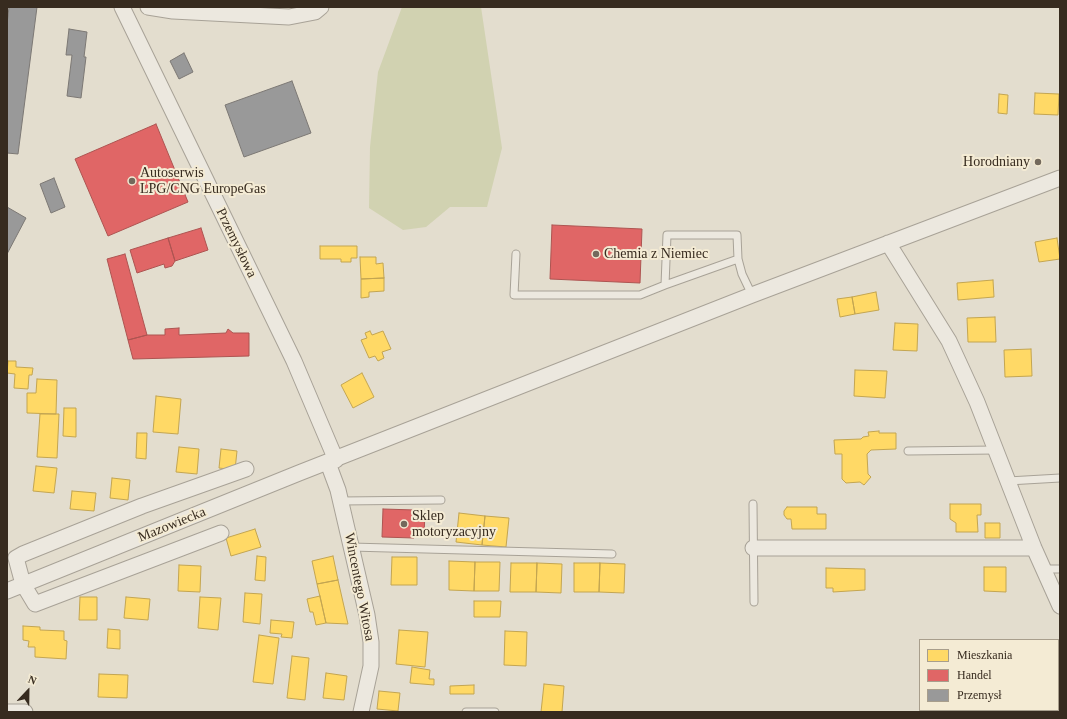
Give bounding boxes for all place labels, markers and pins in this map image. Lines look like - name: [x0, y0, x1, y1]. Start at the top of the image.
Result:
- place label: Horodniany: [963, 154, 1030, 170]
- marker: Horodniany: [1033, 157, 1043, 167]
- place label: Autoserwis LPG/CNG EuropeGas: [140, 165, 266, 198]
- marker: Autoserwis LPG/CNG EuropeGas: [127, 176, 137, 186]
- place label: Chemia z Niemiec: [604, 246, 708, 262]
- marker: Chemia z Niemiec: [591, 249, 601, 259]
- place label: Sklep motoryzacyjny: [412, 508, 496, 540]
- marker: Sklep motoryzacyjny: [399, 519, 409, 529]

